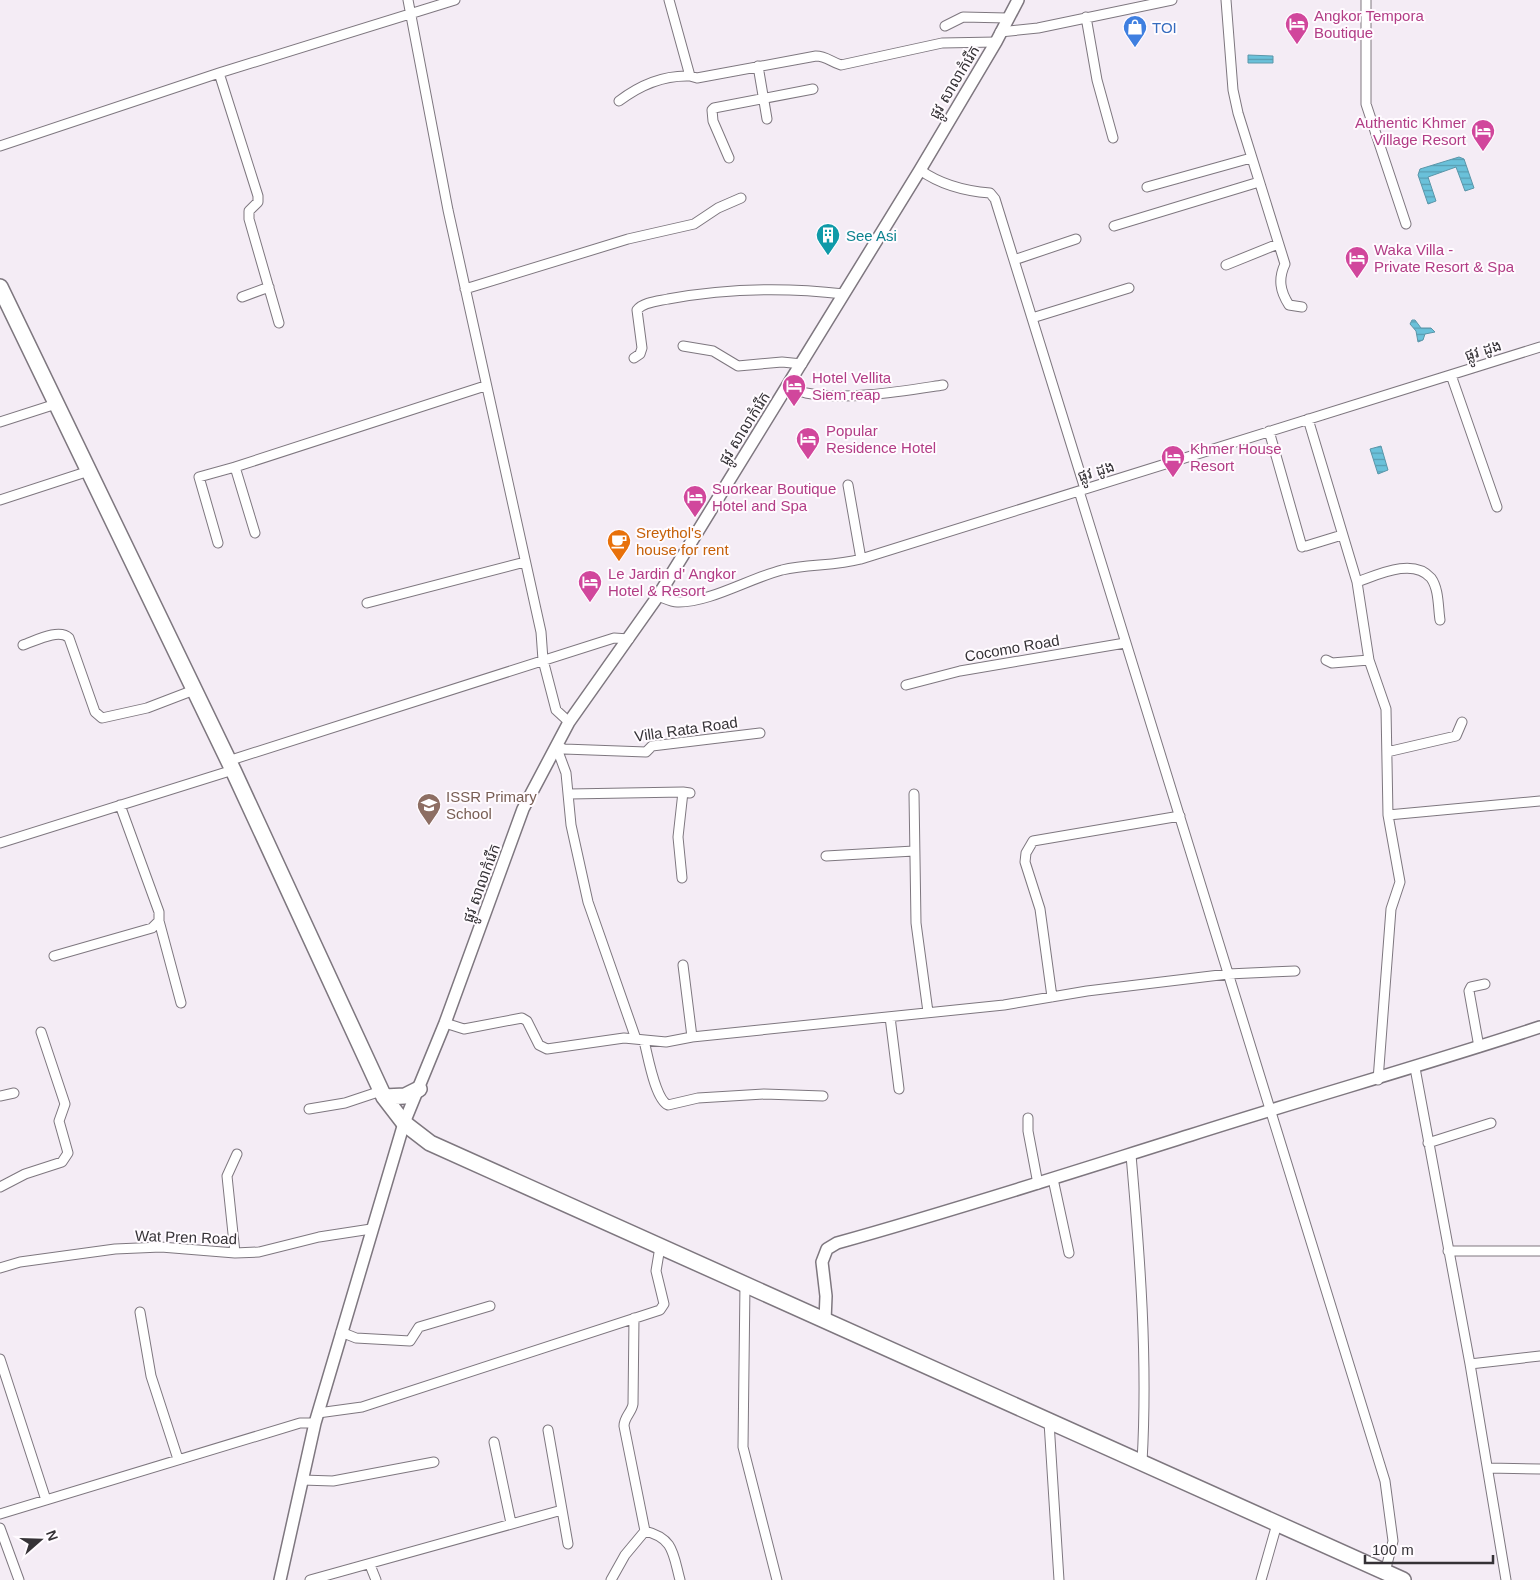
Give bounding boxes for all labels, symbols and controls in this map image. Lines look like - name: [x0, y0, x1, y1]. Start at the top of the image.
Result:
- place label: Angkor Tempora Boutique: [1314, 7, 1424, 41]
- hotel icon: Angkor Tempora Boutique: [1284, 11, 1310, 45]
- shop icon: TOI: [1122, 14, 1148, 48]
- place label: TOI: [1152, 19, 1177, 36]
- street label: ផ្លូវ សាលាកំរើក: [925, 42, 987, 125]
- place label: Authentic Khmer Village Resort: [1355, 114, 1467, 148]
- hotel icon: Authentic Khmer Village Resort: [1470, 118, 1496, 152]
- building icon: See Asi: [815, 222, 841, 256]
- place label: See Asi: [846, 227, 897, 244]
- place label: Waka Villa - Private Resort & Spa: [1374, 241, 1515, 275]
- hotel icon: Waka Villa - Private Resort & Spa: [1344, 245, 1370, 279]
- street label: ផ្លូវ ដូង: [1463, 336, 1505, 369]
- place label: Hotel Vellita Siem reap: [812, 369, 892, 403]
- hotel icon: Hotel Vellita Siem reap: [781, 373, 807, 407]
- street label: ផ្លូវ សាលាកំរើក: [715, 388, 778, 470]
- place label: Popular Residence Hotel: [826, 422, 936, 456]
- hotel icon: Popular Residence Hotel: [795, 426, 821, 460]
- place label: Khmer House Resort: [1190, 440, 1282, 474]
- hotel icon: Khmer House Resort: [1160, 444, 1186, 478]
- street label: ផ្លូវ ដូង: [1076, 457, 1118, 490]
- place label: Suorkear Boutique Hotel and Spa: [712, 480, 836, 514]
- hotel icon: Suorkear Boutique Hotel and Spa: [682, 484, 708, 518]
- place label: Sreythol's house for rent: [636, 524, 729, 558]
- cafe icon: Sreythol's house for rent: [606, 528, 632, 562]
- place label: Le Jardin d' Angkor Hotel & Resort: [608, 565, 736, 599]
- hotel icon: Le Jardin d' Angkor Hotel & Resort: [577, 569, 603, 603]
- street label: Cocomo Road: [963, 631, 1061, 665]
- street label: Villa Rata Road: [633, 713, 739, 745]
- place label: ISSR Primary School: [446, 788, 537, 822]
- school or university icon: ISSR Primary School: [416, 792, 442, 826]
- street label: ផ្លូវ សាលាកំរើក: [459, 841, 508, 927]
- street label: Wat Pren Road: [135, 1227, 237, 1247]
- north arrow: [15, 1515, 65, 1565]
- text: N: [43, 1528, 61, 1543]
- scale bar: [1365, 1532, 1492, 1564]
- text: 100 m: [1372, 1541, 1414, 1558]

